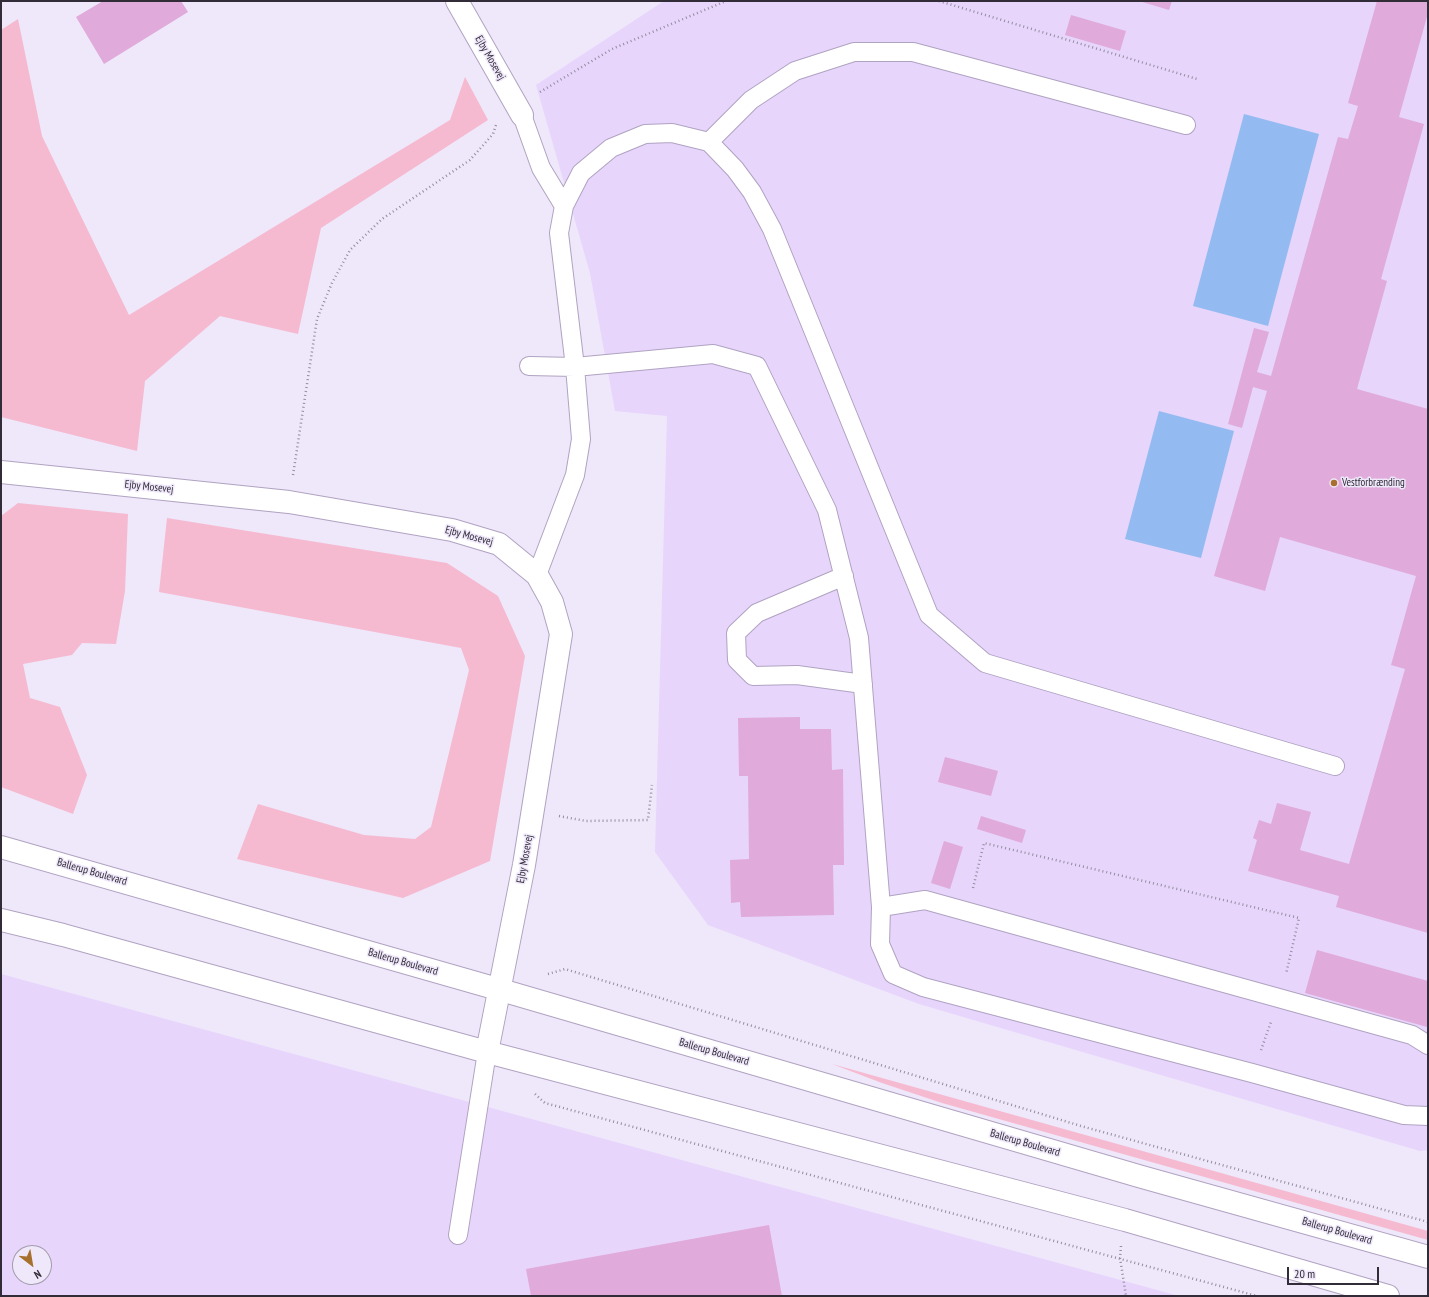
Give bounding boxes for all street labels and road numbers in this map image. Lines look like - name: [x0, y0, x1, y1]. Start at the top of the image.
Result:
- street label: Ejby Mosevej: [472, 33, 508, 83]
- street label: Ejby Mosevej: [124, 478, 174, 496]
- street label: Ejby Mosevej: [444, 523, 494, 549]
- street label: Ejby Mosevej: [514, 834, 536, 884]
- street label: Ballerup Boulevard: [55, 856, 129, 888]
- street label: Ballerup Boulevard: [366, 946, 440, 978]
- street label: Ballerup Boulevard: [677, 1036, 751, 1068]
- street label: Ballerup Boulevard: [988, 1127, 1062, 1159]
- street label: Ballerup Boulevard: [1300, 1215, 1374, 1247]

